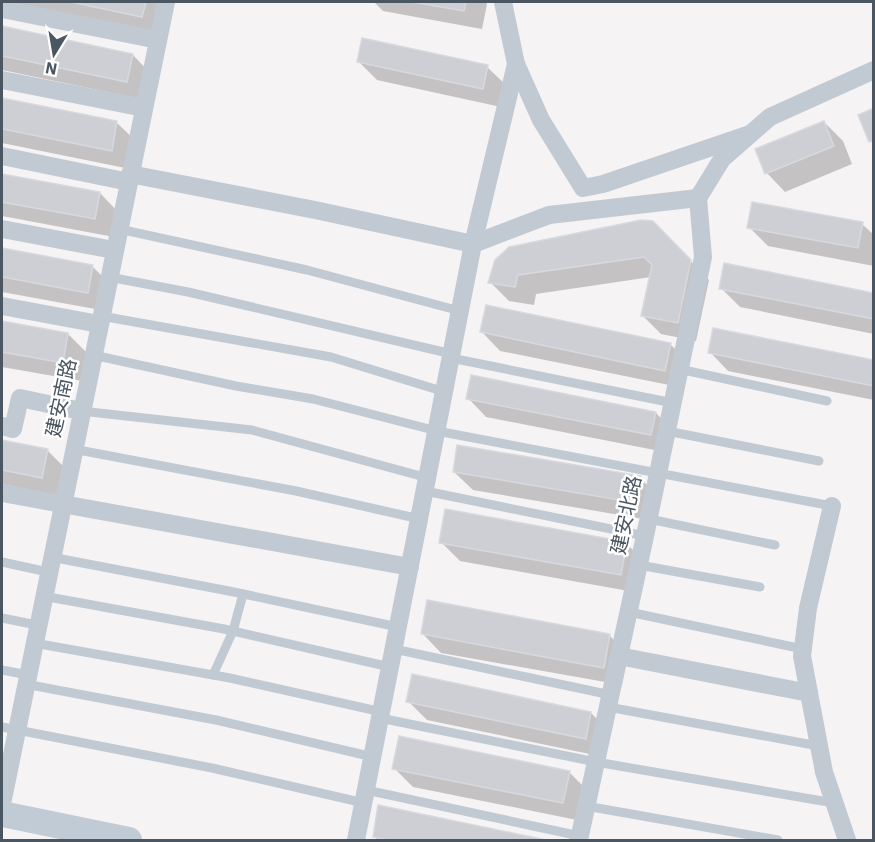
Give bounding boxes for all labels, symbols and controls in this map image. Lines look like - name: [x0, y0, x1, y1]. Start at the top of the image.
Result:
- north arrow: [24, 24, 84, 84]
- text: N: [44, 58, 59, 80]
- street label: 建安南路: [39, 356, 82, 440]
- street label: 建安北路: [604, 473, 647, 557]

